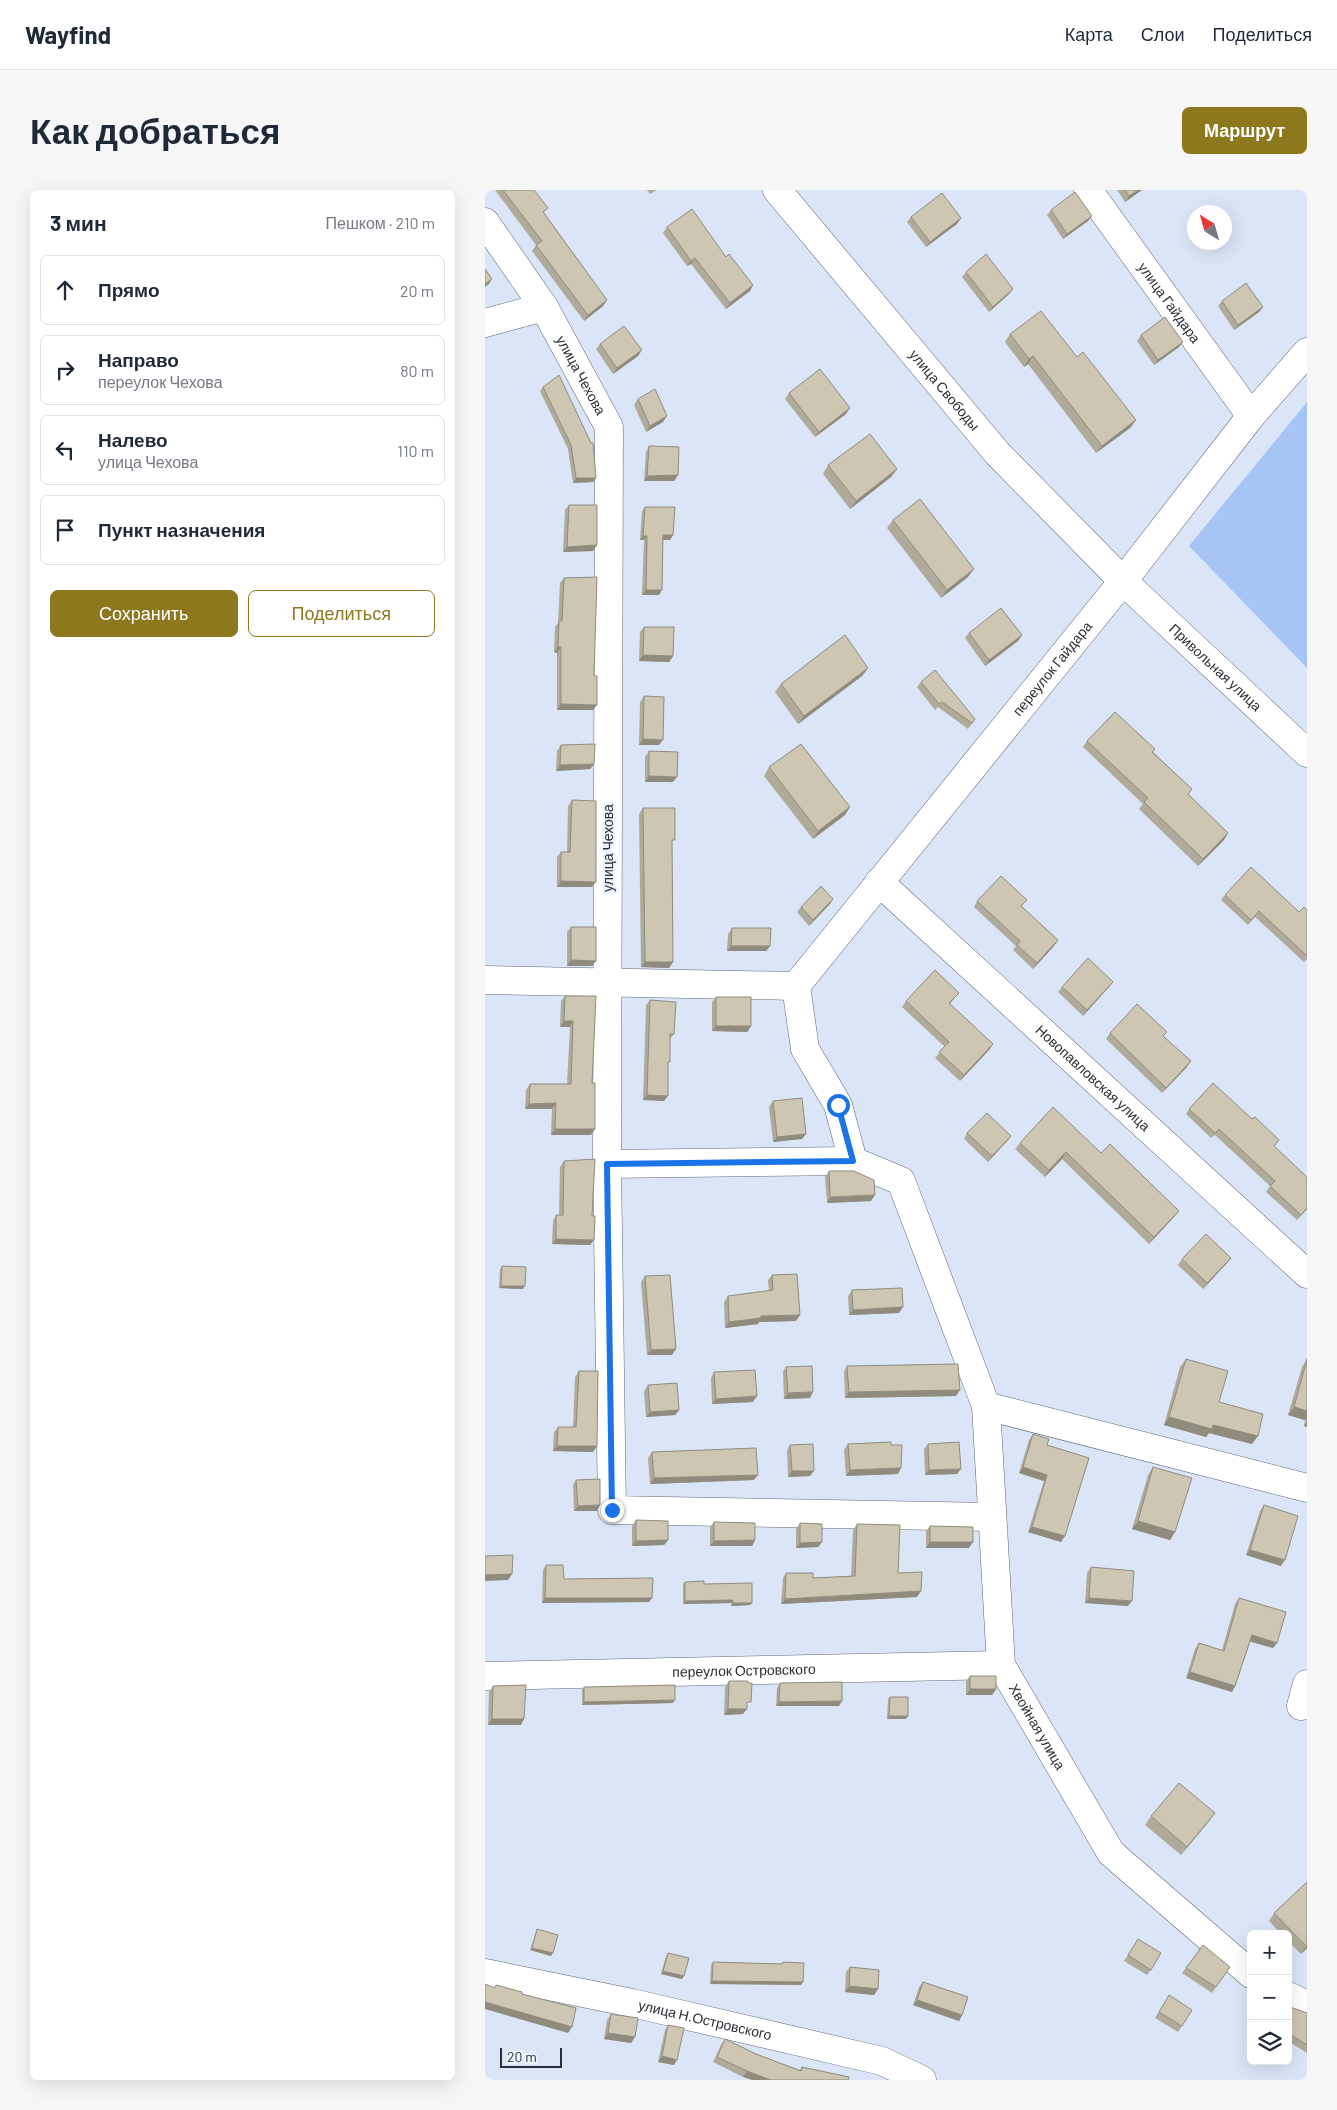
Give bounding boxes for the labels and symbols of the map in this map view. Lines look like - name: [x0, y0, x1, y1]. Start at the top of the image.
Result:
- north arrow: [1187, 205, 1232, 250]
- street label: улица Гайдара: [1135, 259, 1205, 346]
- street label: улица Чехова: [553, 332, 610, 418]
- street label: улица Свободы: [906, 346, 984, 434]
- street label: переулок Гайдара: [1009, 617, 1095, 719]
- street label: Привольная улица: [1166, 620, 1266, 714]
- street label: улица Чехова: [599, 804, 616, 892]
- street label: Новопавловская улица: [1032, 1021, 1154, 1134]
- route start: [827, 1094, 850, 1117]
- route end: [601, 1499, 624, 1522]
- street label: переулок Островского: [672, 1660, 816, 1680]
- street label: Хвойная улица: [1006, 1680, 1069, 1773]
- street label: улица Н.Островского: [637, 1996, 774, 2043]
- scale bar: [500, 2045, 563, 2068]

